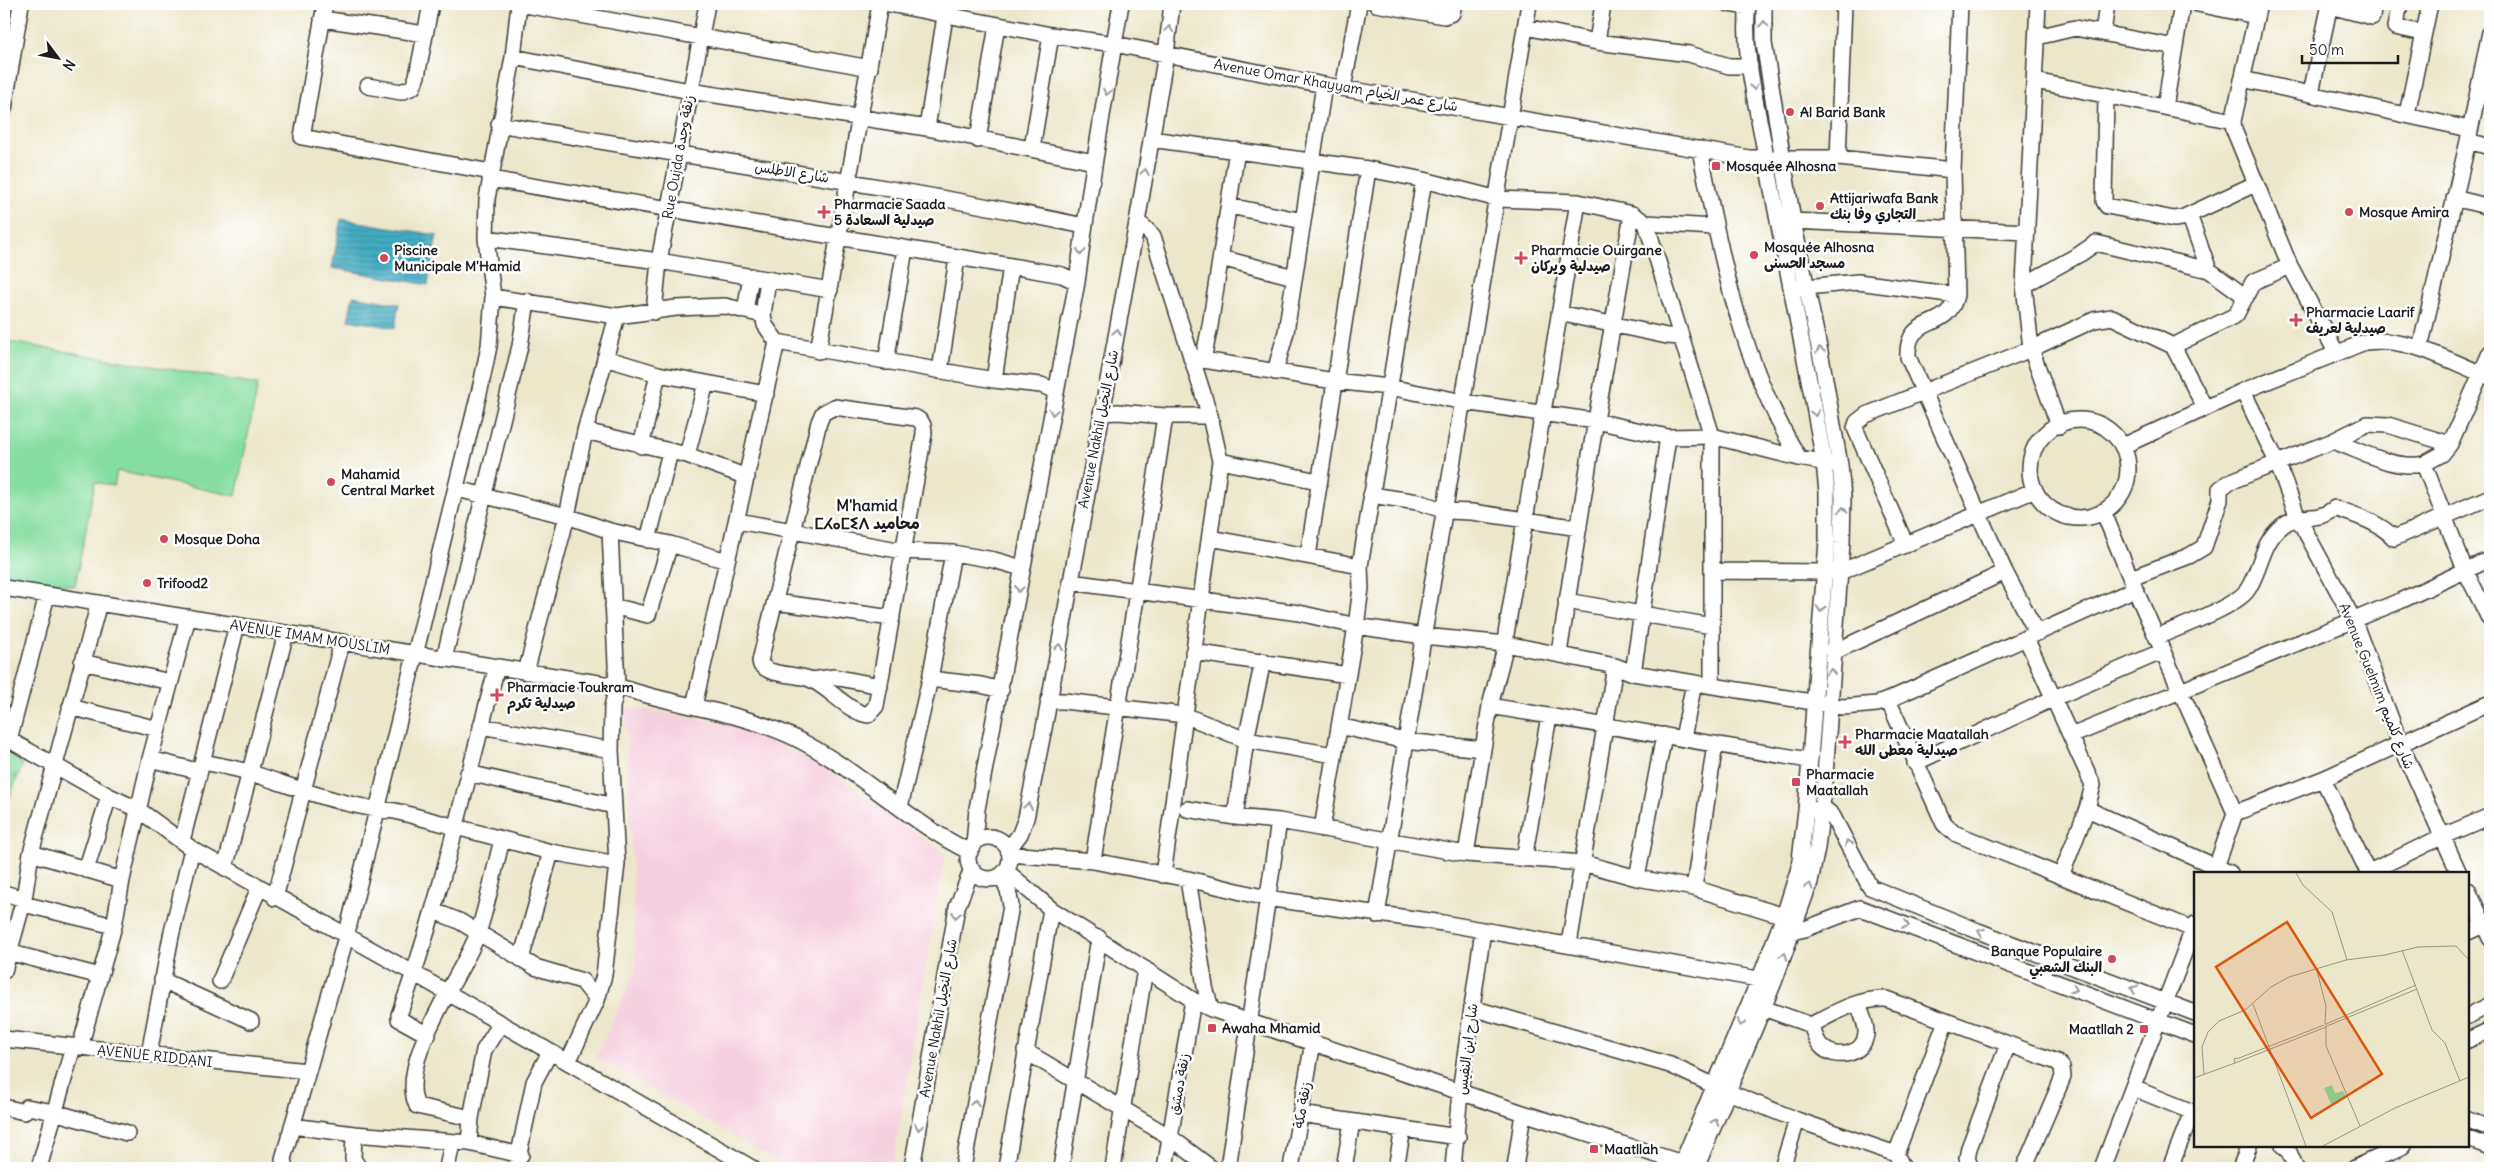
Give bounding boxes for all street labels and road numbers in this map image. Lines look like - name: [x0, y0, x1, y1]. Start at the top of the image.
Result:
- street label: Avenue Omar Khayyam شارع عمر الخيام: [1212, 55, 1459, 118]
- street label: Rue Oujda زنقة وجدة: [658, 94, 698, 220]
- street label: شارع الاطلس: [754, 157, 830, 188]
- street label: Avenue Nakhil شارع النخيل: [1074, 348, 1123, 510]
- street label: Avenue Guelmim شارع كلميم: [2333, 600, 2419, 773]
- street label: AVENUE IMAM MOUSLIM: [229, 615, 391, 659]
- street label: Avenue Nakhil شارع النخيل: [915, 937, 962, 1099]
- street label: شارح ابن النفيس: [1452, 1002, 1483, 1096]
- street label: AVENUE RIDDANI: [96, 1041, 214, 1071]
- street label: زنقة دمشق: [1165, 1052, 1193, 1116]
- street label: زنقة مكة: [1289, 1080, 1315, 1130]

